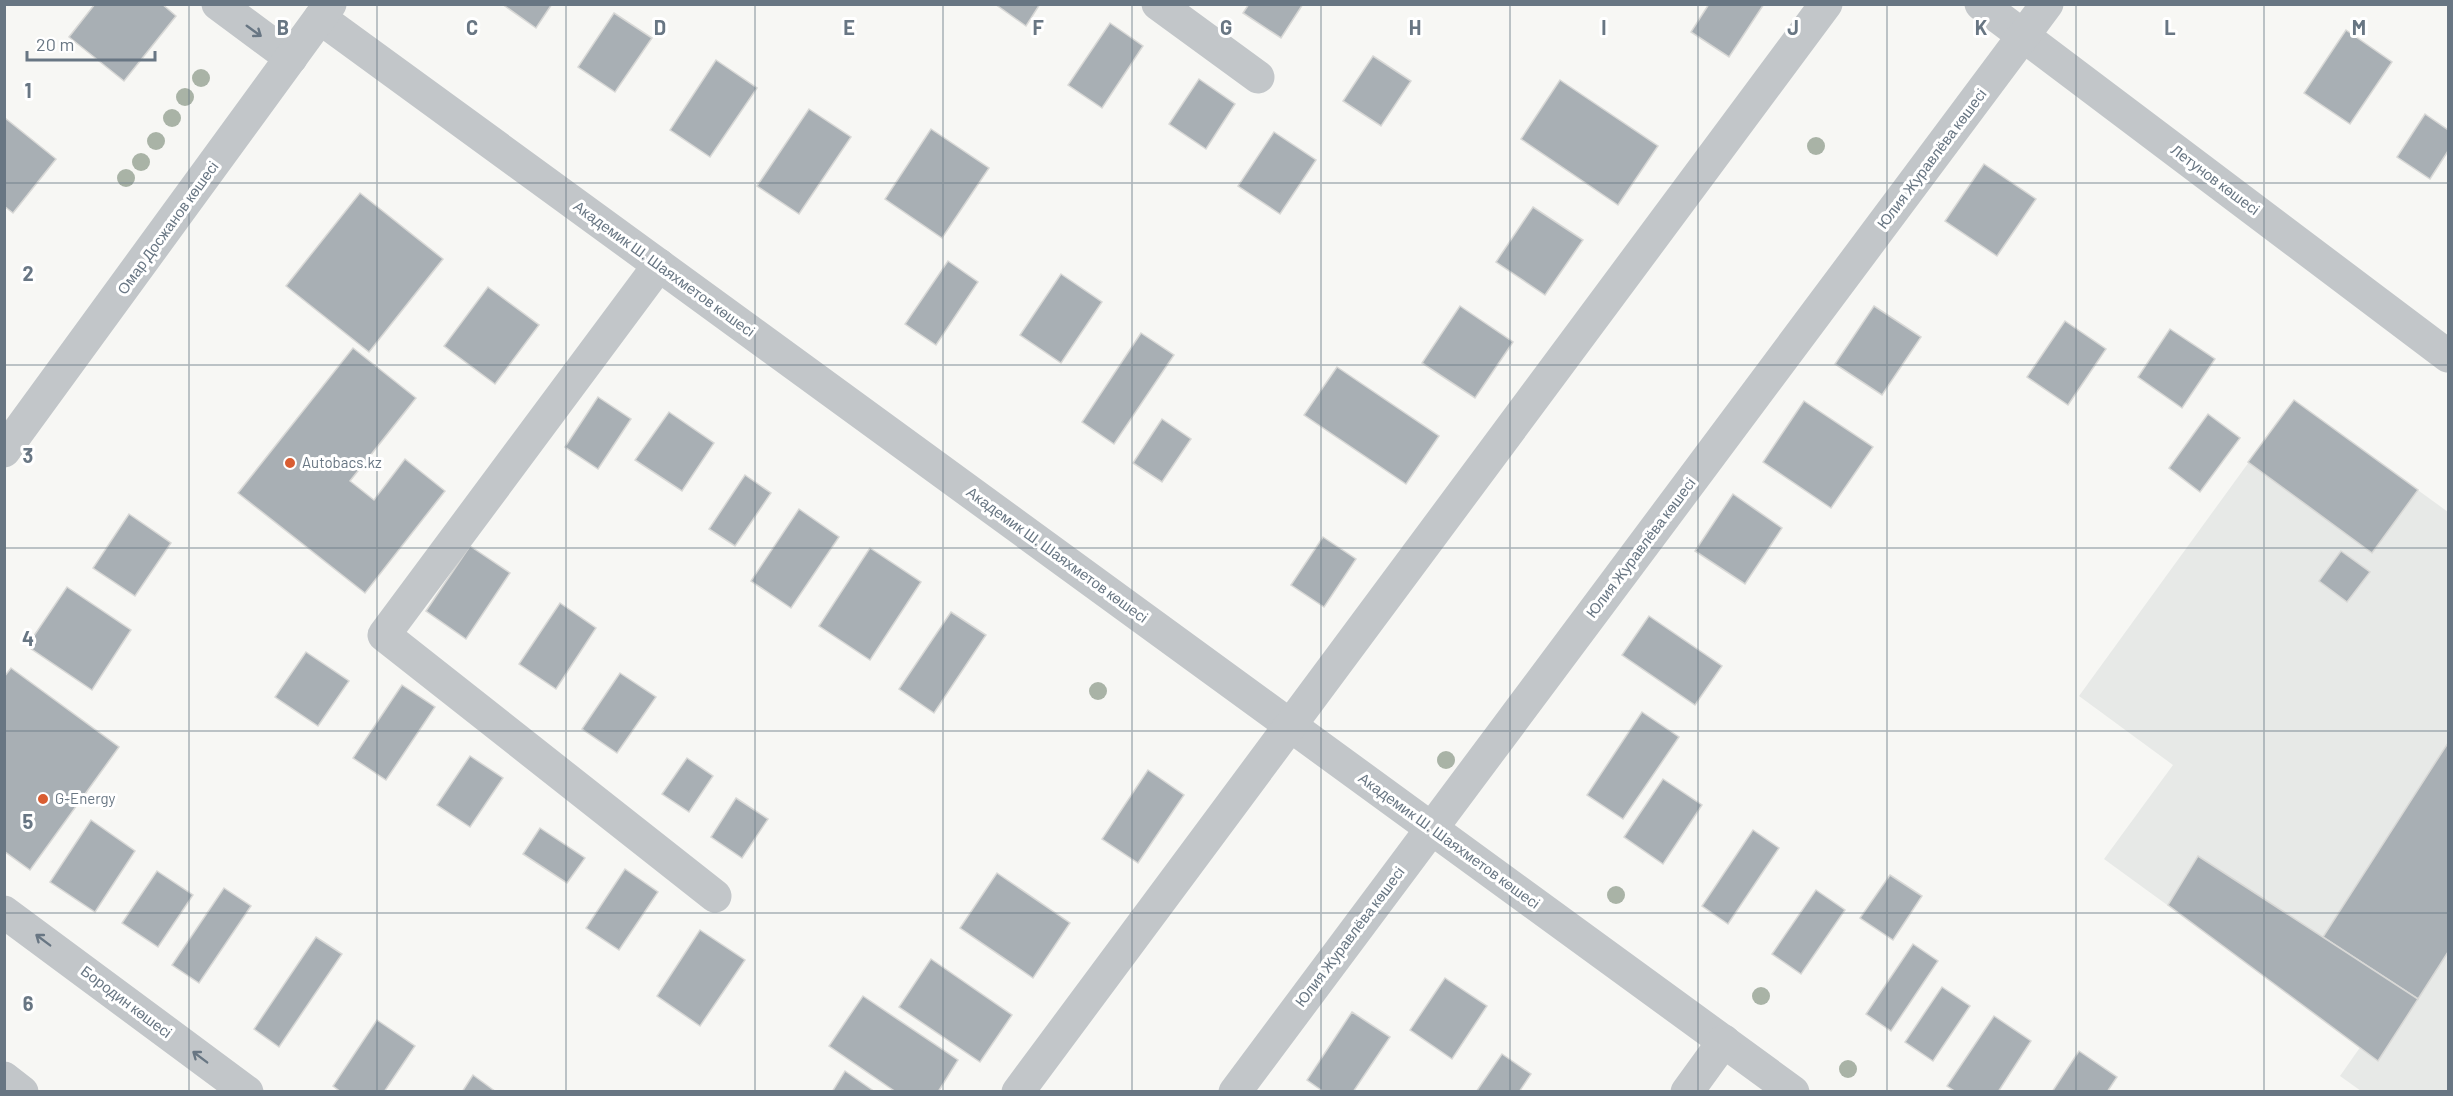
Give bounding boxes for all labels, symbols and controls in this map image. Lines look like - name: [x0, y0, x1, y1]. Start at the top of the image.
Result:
- text: B: [277, 15, 289, 39]
- text: C: [466, 15, 478, 39]
- text: D: [654, 15, 666, 39]
- text: E: [843, 15, 855, 39]
- text: F: [1032, 15, 1044, 39]
- text: G: [1220, 15, 1232, 39]
- text: H: [1409, 15, 1421, 39]
- text: I: [1601, 15, 1607, 39]
- text: J: [1787, 15, 1799, 39]
- text: K: [1975, 15, 1988, 39]
- text: L: [2164, 15, 2176, 39]
- text: M: [2352, 15, 2366, 39]
- scale bar: [27, 24, 154, 62]
- one-way arrow: [246, 25, 262, 37]
- text: 20 m: [36, 33, 74, 55]
- text: 1: [24, 78, 32, 102]
- street label: Юлия Журавлёва көшесі: [1873, 85, 1990, 232]
- street label: Летунов көшесі: [2168, 140, 2263, 218]
- street label: Омар Досжанов көшесі: [113, 157, 222, 297]
- street label: Академик Ш. Шаяхметов көшесі: [571, 196, 759, 340]
- text: 2: [22, 261, 34, 285]
- text: 3: [23, 443, 33, 467]
- place label: Autobacs.kz: [302, 453, 382, 471]
- marker: Autobacs.kz: [283, 456, 297, 470]
- street label: Юлия Журавлёва көшесі: [1582, 474, 1699, 621]
- street label: Академик Ш. Шаяхметов көшесі: [964, 482, 1152, 626]
- text: 4: [22, 626, 34, 650]
- street label: Академик Ш. Шаяхметов көшесі: [1356, 768, 1544, 912]
- place label: G-Energy: [55, 789, 115, 807]
- marker: G-Energy: [36, 792, 50, 806]
- text: 5: [23, 809, 34, 833]
- street label: Юлия Журавлёва көшесі: [1291, 863, 1408, 1010]
- one-way arrow: [36, 934, 52, 947]
- street label: Бородин көшесі: [78, 961, 176, 1041]
- text: 6: [23, 991, 34, 1015]
- one-way arrow: [192, 1050, 208, 1063]

